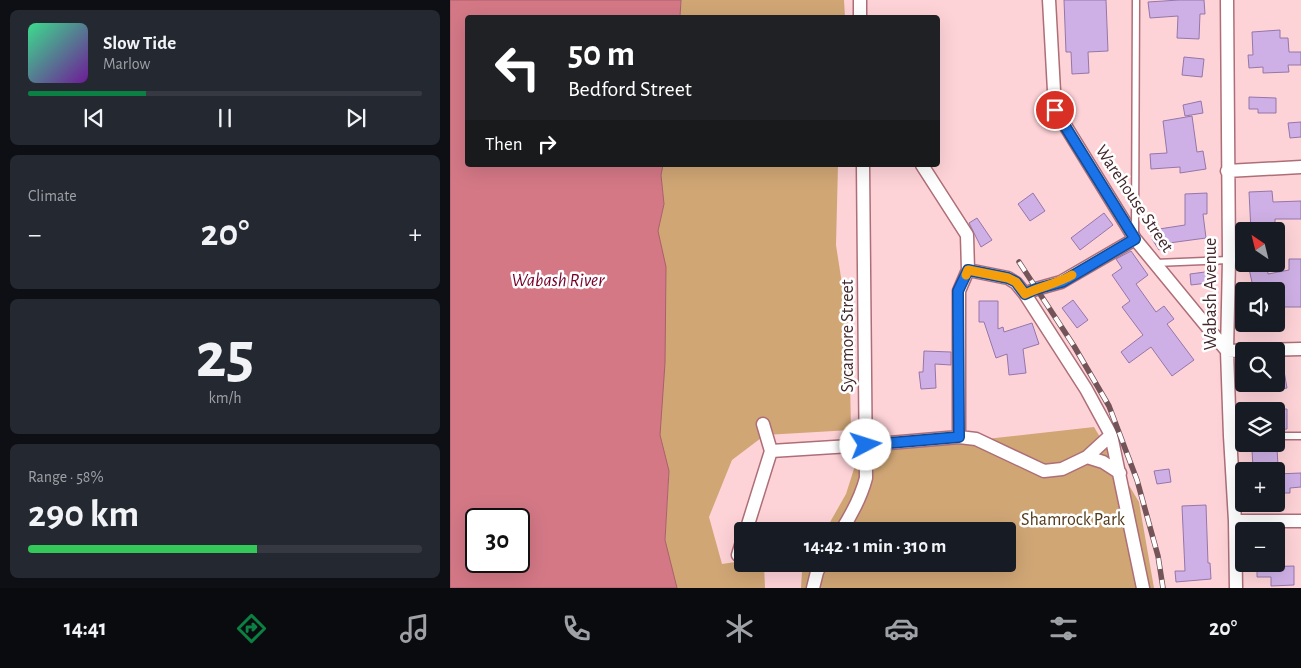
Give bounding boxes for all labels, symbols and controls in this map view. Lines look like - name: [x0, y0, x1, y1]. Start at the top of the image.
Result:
- text: Slow Tide: [103, 34, 176, 53]
- icon: left: [485, 35, 550, 100]
- text: 50 m: [568, 37, 635, 72]
- text: Marlow: [103, 56, 150, 72]
- text: Bedford Street: [568, 78, 692, 100]
- pin: [1034, 89, 1076, 131]
- icon: arrive: [1041, 96, 1069, 124]
- icon: previous: [80, 104, 108, 132]
- icon: pause: [211, 104, 239, 132]
- icon: next: [342, 104, 370, 132]
- icon: right: [533, 130, 561, 158]
- text: Then: [485, 135, 523, 154]
- street label: Warehouse Street: [1092, 142, 1177, 256]
- text: Climate: [28, 188, 77, 204]
- text: 20°: [201, 215, 249, 253]
- text: −: [28, 221, 41, 249]
- text: +: [409, 221, 422, 249]
- north arrow: [1235, 222, 1285, 272]
- map controls: [1235, 222, 1285, 572]
- street label: Wabash Avenue: [1202, 238, 1220, 350]
- water label: Wabash River: [512, 271, 605, 290]
- street label: Sycamore Street: [839, 279, 857, 392]
- button: sound: [1235, 282, 1285, 332]
- text: 25: [196, 324, 254, 389]
- button: search: [1235, 342, 1285, 392]
- text: km/h: [208, 390, 242, 406]
- button: layers: [1235, 402, 1285, 452]
- position arrow: [839, 418, 891, 470]
- button: +: [1235, 462, 1285, 512]
- text: Range · 58%: [28, 469, 104, 485]
- text: 290 km: [28, 496, 139, 534]
- speed limit sign: 30: [465, 508, 530, 573]
- park label: Shamrock Park: [1021, 511, 1126, 529]
- button: −: [1235, 522, 1285, 572]
- text: 14:42 · 1 min · 310 m: [804, 537, 946, 556]
- icon: directions: [234, 611, 269, 646]
- icon: music: [397, 611, 432, 646]
- icon: phone: [559, 611, 594, 646]
- icon: climate: [722, 611, 757, 646]
- icon: car: [884, 611, 919, 646]
- icon: filters: [1046, 611, 1081, 646]
- text: 14:41: [64, 617, 107, 639]
- text: 20°: [1209, 617, 1237, 639]

